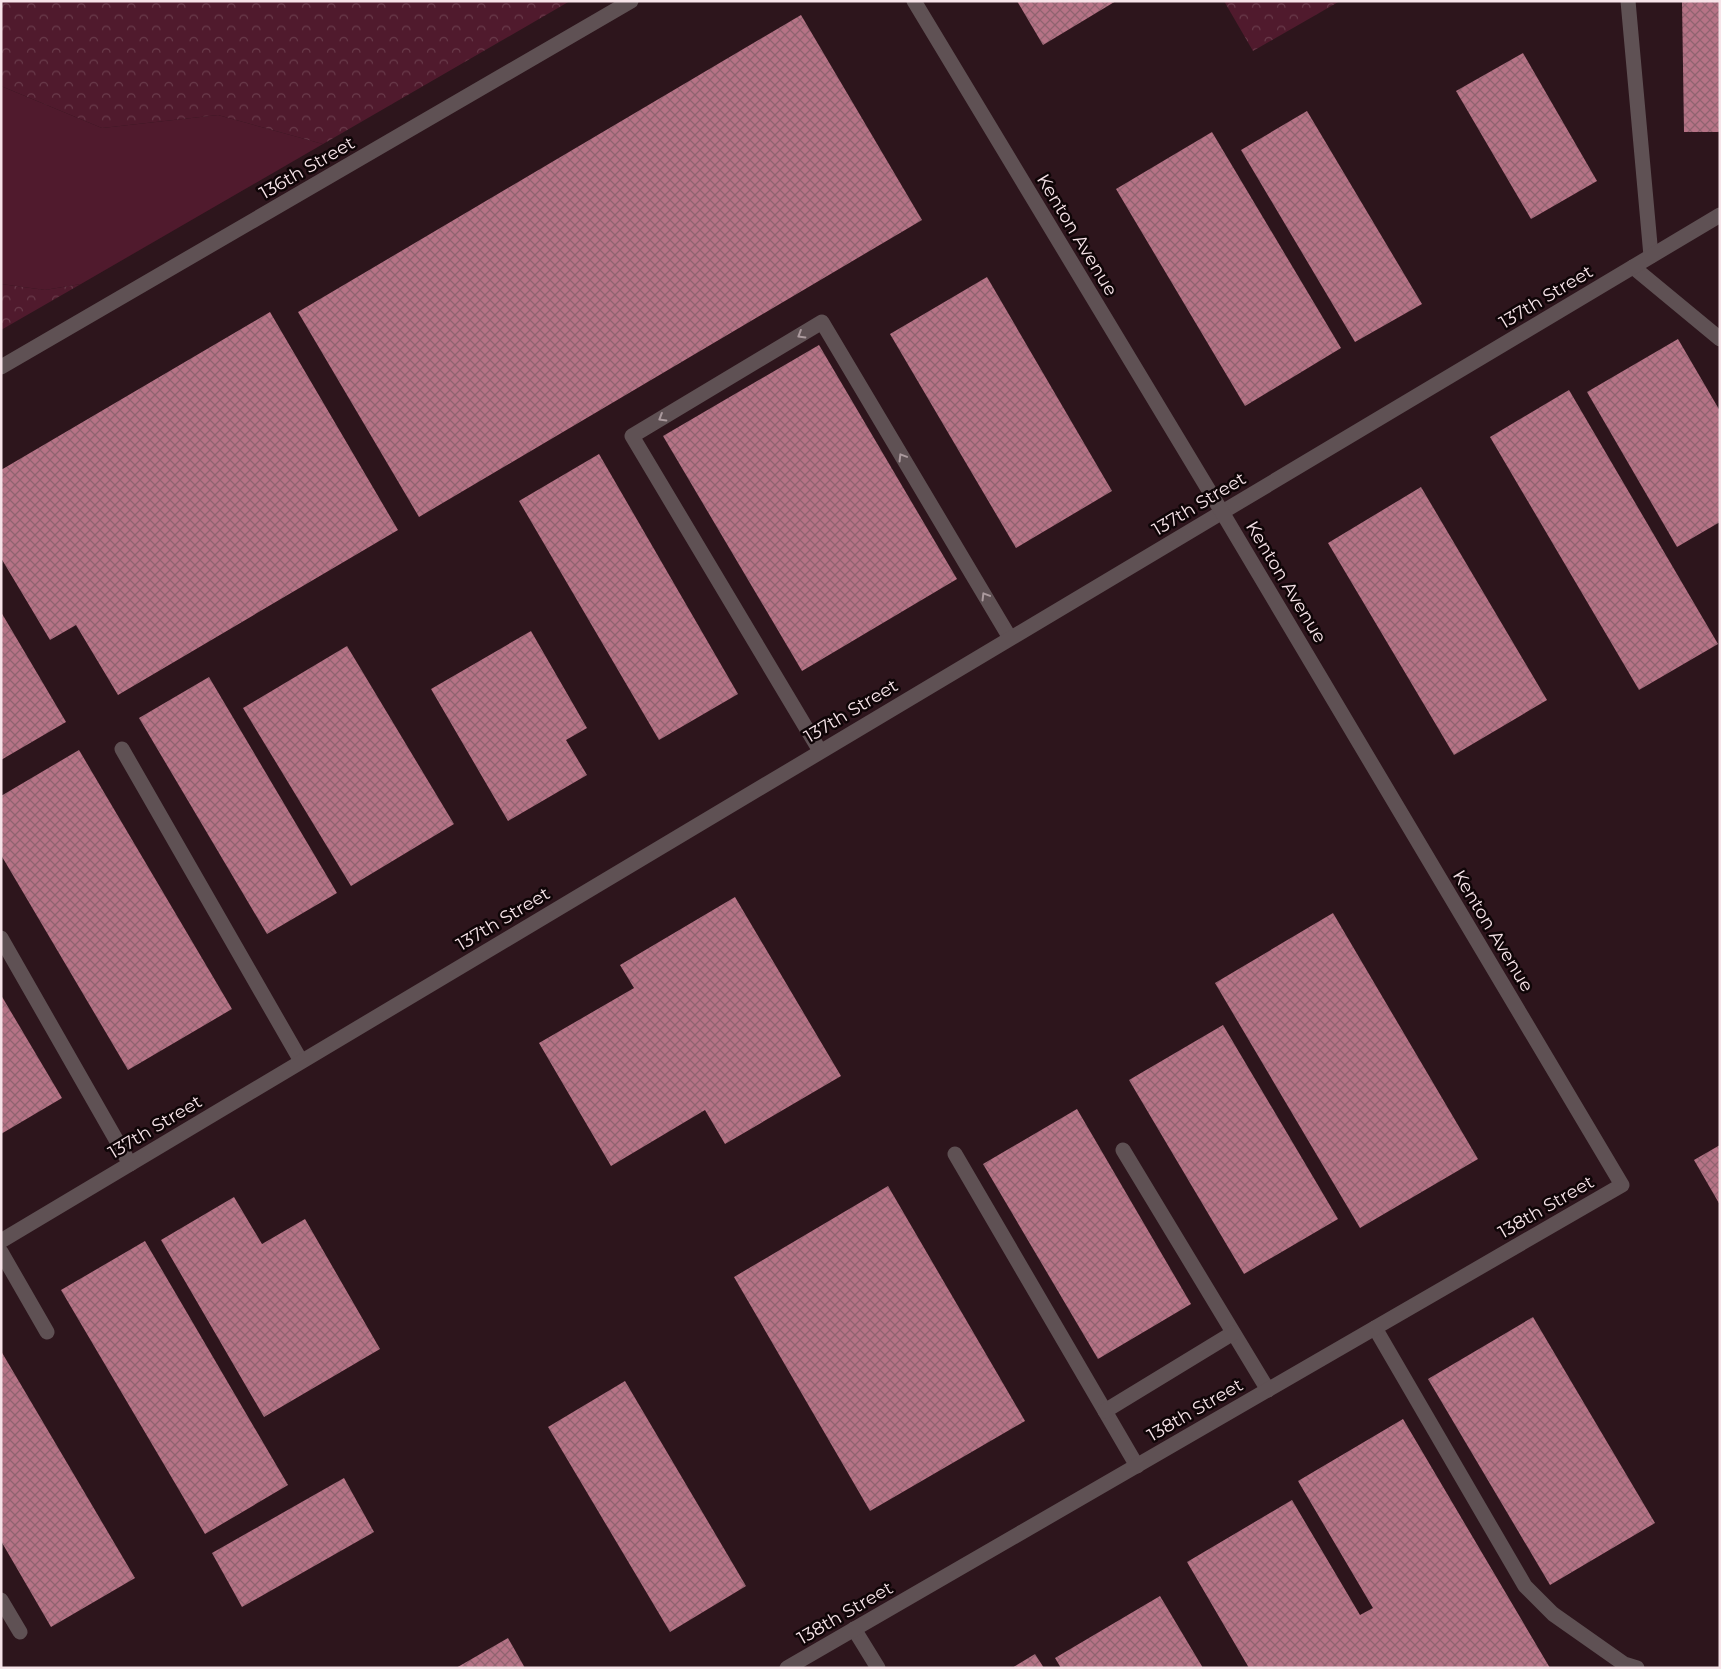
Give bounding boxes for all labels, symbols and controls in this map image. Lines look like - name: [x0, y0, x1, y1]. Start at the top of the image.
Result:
- street label: 136th Street: [255, 132, 359, 204]
- street label: Kenton Avenue: [1032, 170, 1122, 300]
- street label: 137th Street: [1495, 260, 1597, 334]
- one-way arrow: [798, 328, 807, 338]
- one-way arrow: [658, 411, 667, 421]
- one-way arrow: [898, 453, 908, 462]
- street label: 137th Street: [1148, 467, 1250, 541]
- street label: Kenton Avenue: [1241, 517, 1331, 647]
- one-way arrow: [982, 593, 992, 602]
- street label: 137th Street: [800, 674, 902, 748]
- street label: Kenton Avenue: [1448, 866, 1538, 996]
- street label: 137th Street: [452, 882, 554, 956]
- street label: 137th Street: [104, 1090, 206, 1164]
- street label: 138th Street: [1494, 1171, 1598, 1243]
- street label: 138th Street: [1143, 1374, 1247, 1446]
- street label: 138th Street: [793, 1577, 897, 1649]

